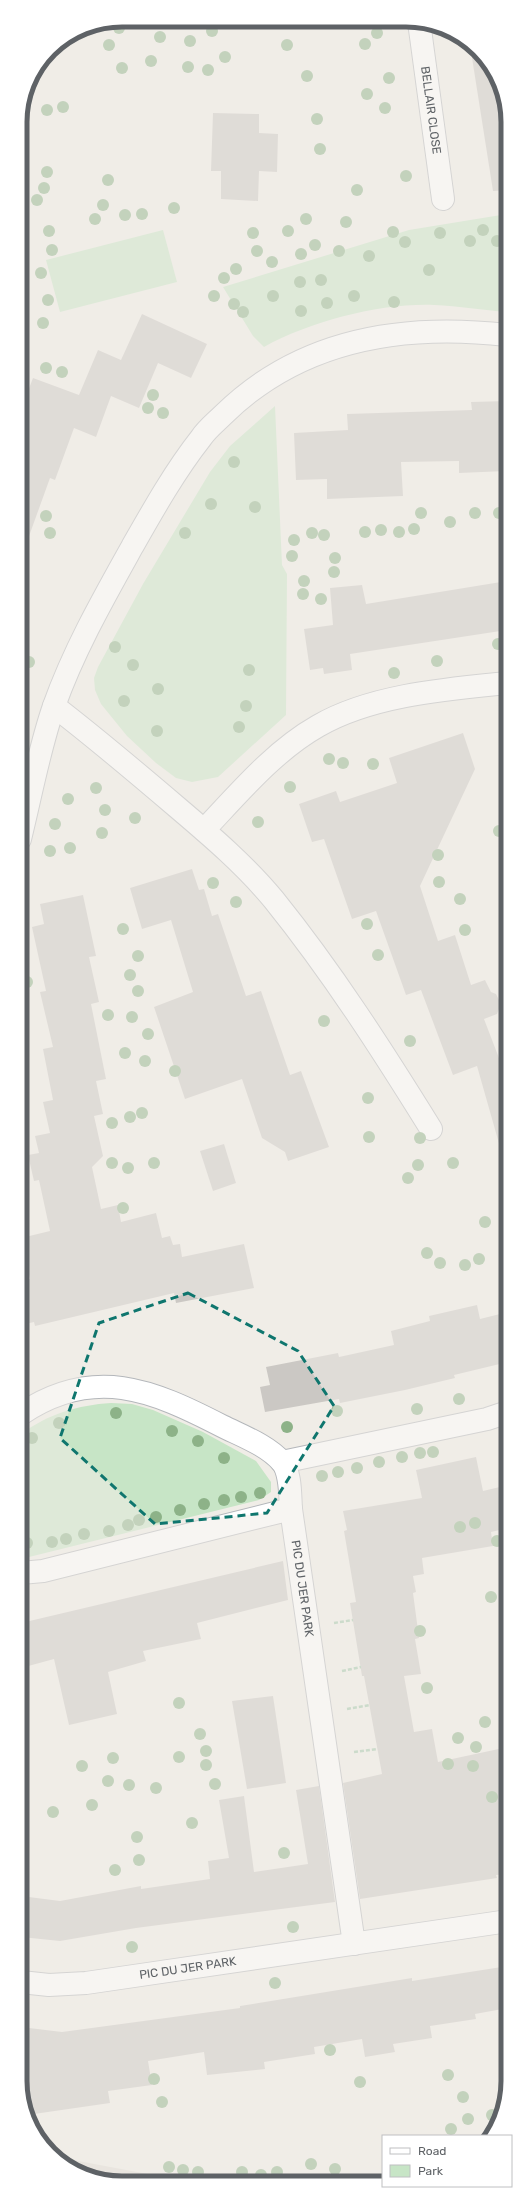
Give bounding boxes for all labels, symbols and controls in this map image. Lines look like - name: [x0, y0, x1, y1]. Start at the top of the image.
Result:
- street label: BELLAIR CLOSE: [418, 65, 444, 155]
- street label: PIC DU JER PARK: [289, 1539, 317, 1639]
- street label: PIC DU JER PARK: [138, 1954, 238, 1982]
- legend: [382, 2135, 512, 2187]
- text: Road: [418, 2144, 446, 2158]
- text: Park: [418, 2164, 444, 2178]

